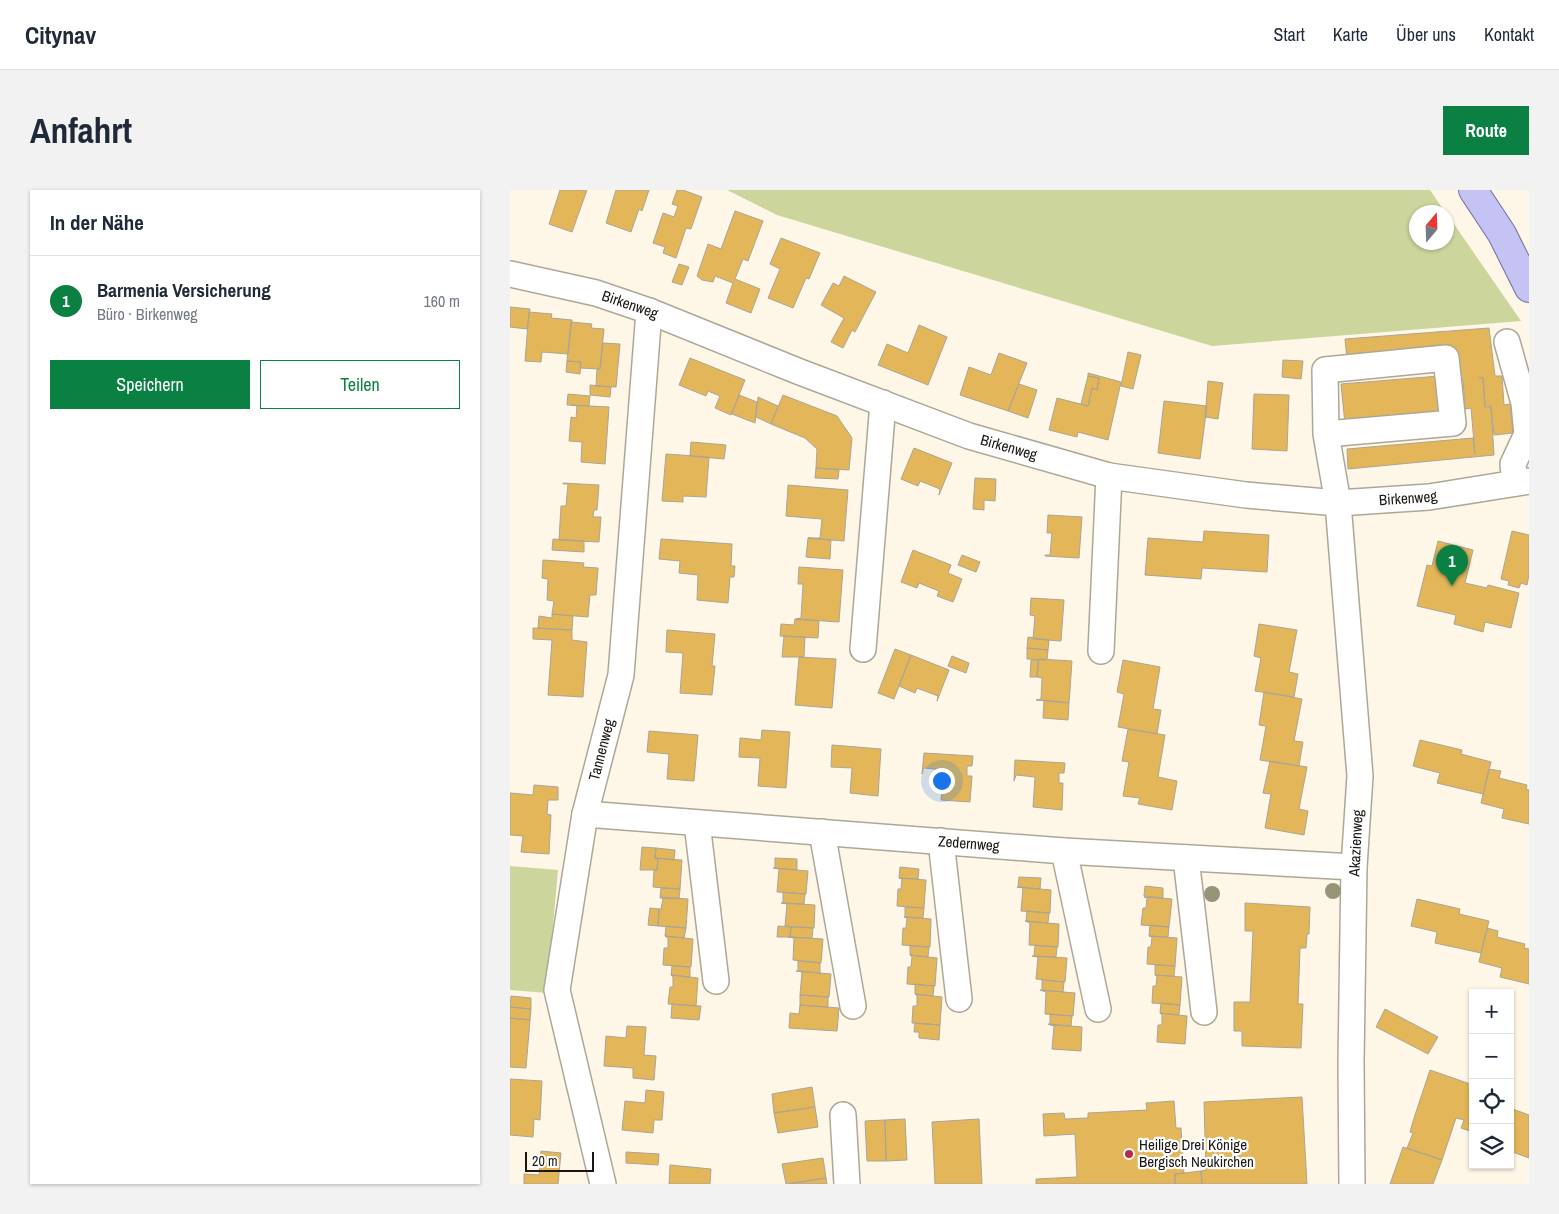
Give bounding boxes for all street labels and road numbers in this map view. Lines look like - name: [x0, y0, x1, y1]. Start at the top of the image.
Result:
- street label: Birkenweg: [599, 285, 662, 324]
- street label: Birkenweg: [978, 429, 1040, 465]
- street label: Birkenweg: [1378, 485, 1439, 510]
- street label: Tannenweg: [583, 716, 619, 783]
- street label: Akazienweg: [1343, 809, 1368, 878]
- street label: Zedernweg: [937, 830, 1001, 856]

